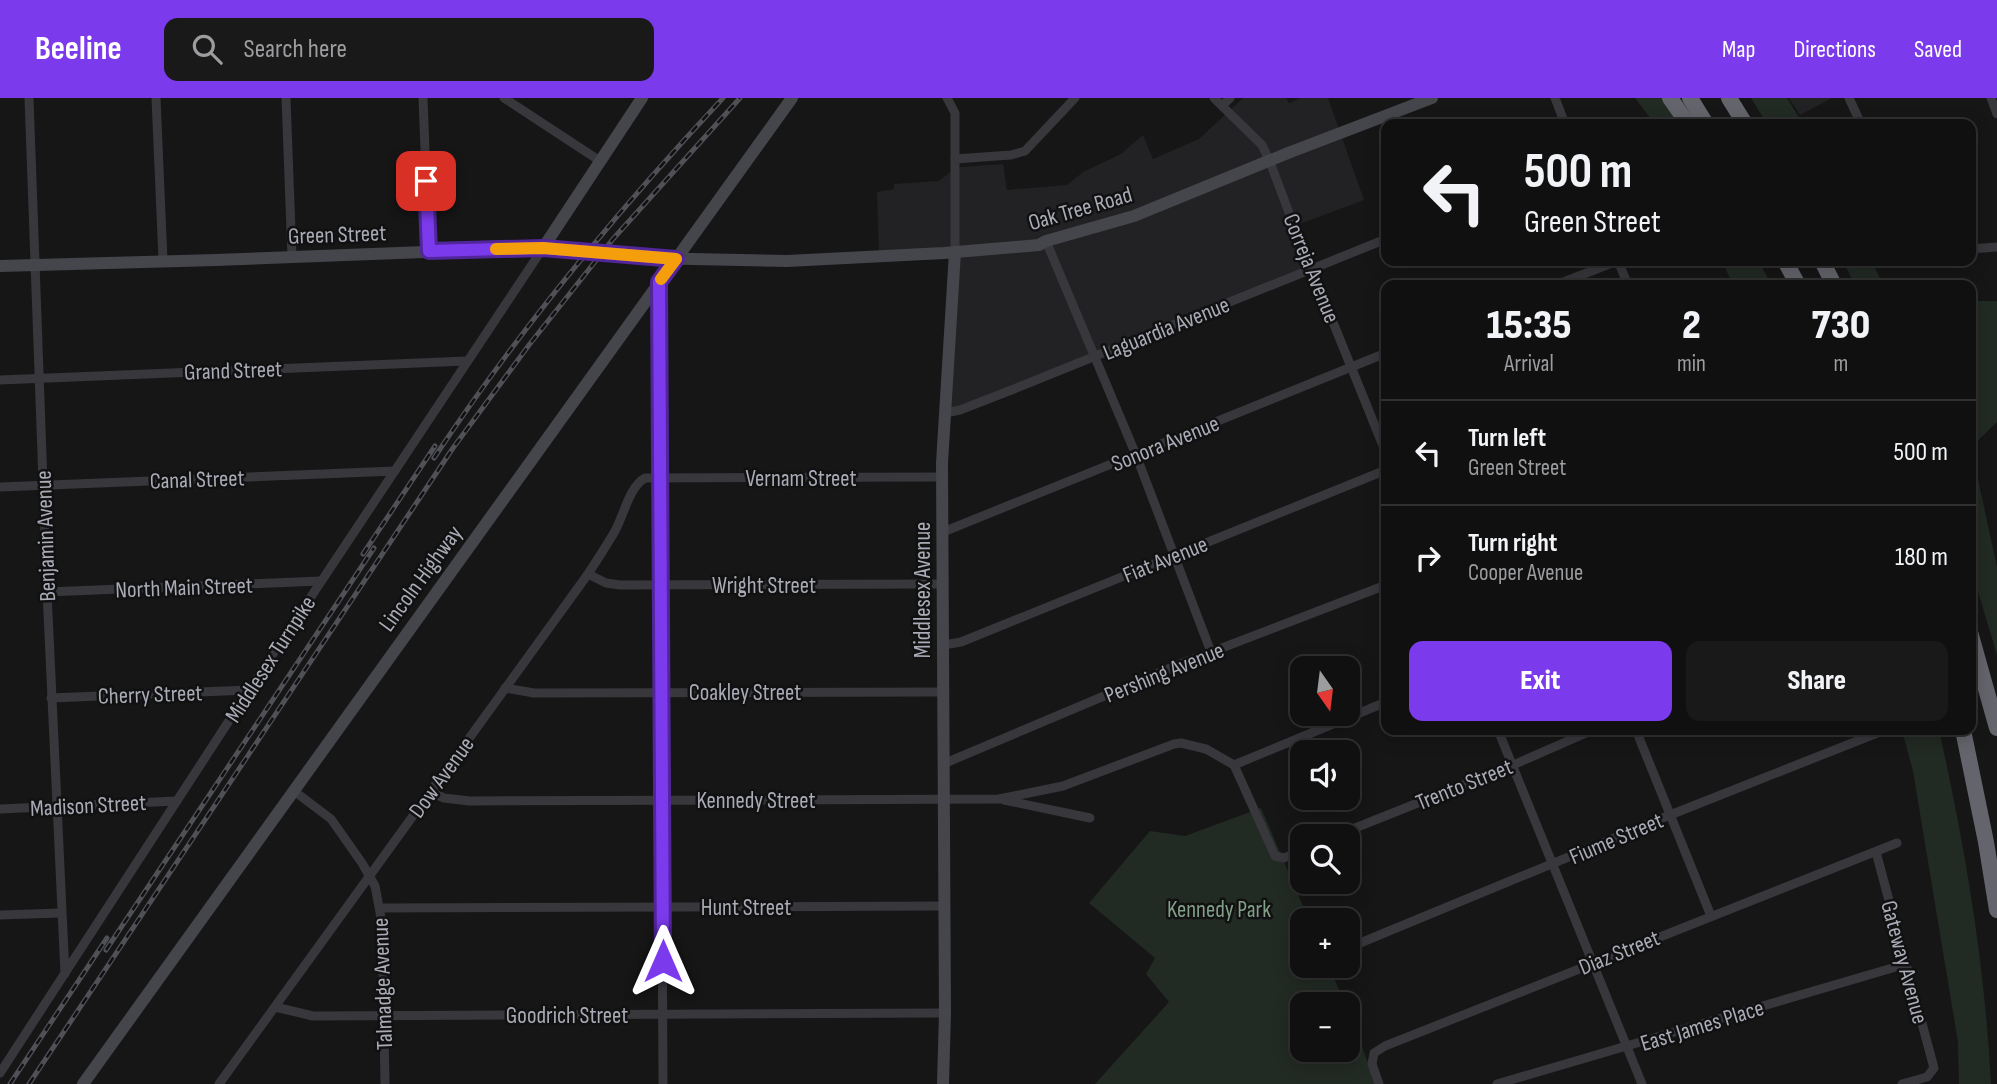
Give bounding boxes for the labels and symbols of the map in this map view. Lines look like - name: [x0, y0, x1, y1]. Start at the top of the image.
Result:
- pin: [396, 151, 456, 211]
- street label: Oak Tree Road: [1025, 181, 1135, 237]
- street label: Correja Avenue: [1276, 210, 1346, 327]
- street label: Green Street: [287, 219, 387, 251]
- street label: Laguardia Avenue: [1099, 291, 1234, 367]
- street label: Grand Street: [183, 355, 283, 387]
- street label: Sonora Avenue: [1107, 410, 1223, 478]
- street label: Canal Street: [149, 464, 245, 496]
- street label: Vernam Street: [745, 465, 857, 493]
- street label: Benjamin Avenue: [30, 470, 62, 602]
- street label: Lincoln Highway: [373, 520, 469, 637]
- street label: Middlesex Avenue: [909, 522, 937, 658]
- street label: Fiat Avenue: [1119, 530, 1212, 590]
- street label: North Main Street: [115, 572, 253, 604]
- street label: Wright Street: [712, 572, 816, 600]
- street label: Middlesex Turnpike: [219, 591, 322, 728]
- street label: Pershing Avenue: [1100, 636, 1228, 710]
- north arrow: [1290, 656, 1360, 726]
- street label: Cherry Street: [97, 679, 203, 711]
- street label: Coakley Street: [689, 679, 801, 707]
- street label: Dow Avenue: [403, 732, 481, 824]
- street label: Trento Street: [1412, 753, 1517, 817]
- street label: Kennedy Street: [697, 787, 815, 815]
- street label: Madison Street: [29, 789, 147, 823]
- street label: Fiume Street: [1565, 807, 1667, 871]
- street label: Hunt Street: [701, 894, 791, 922]
- park label: Kennedy Park: [1167, 896, 1271, 924]
- street label: Gateway Avenue: [1874, 898, 1934, 1027]
- street label: Talmadge Avenue: [367, 917, 399, 1051]
- position arrow: [626, 924, 700, 998]
- street label: Diaz Street: [1575, 924, 1664, 982]
- street label: East James Place: [1637, 994, 1767, 1058]
- street label: Goodrich Street: [506, 1002, 628, 1030]

